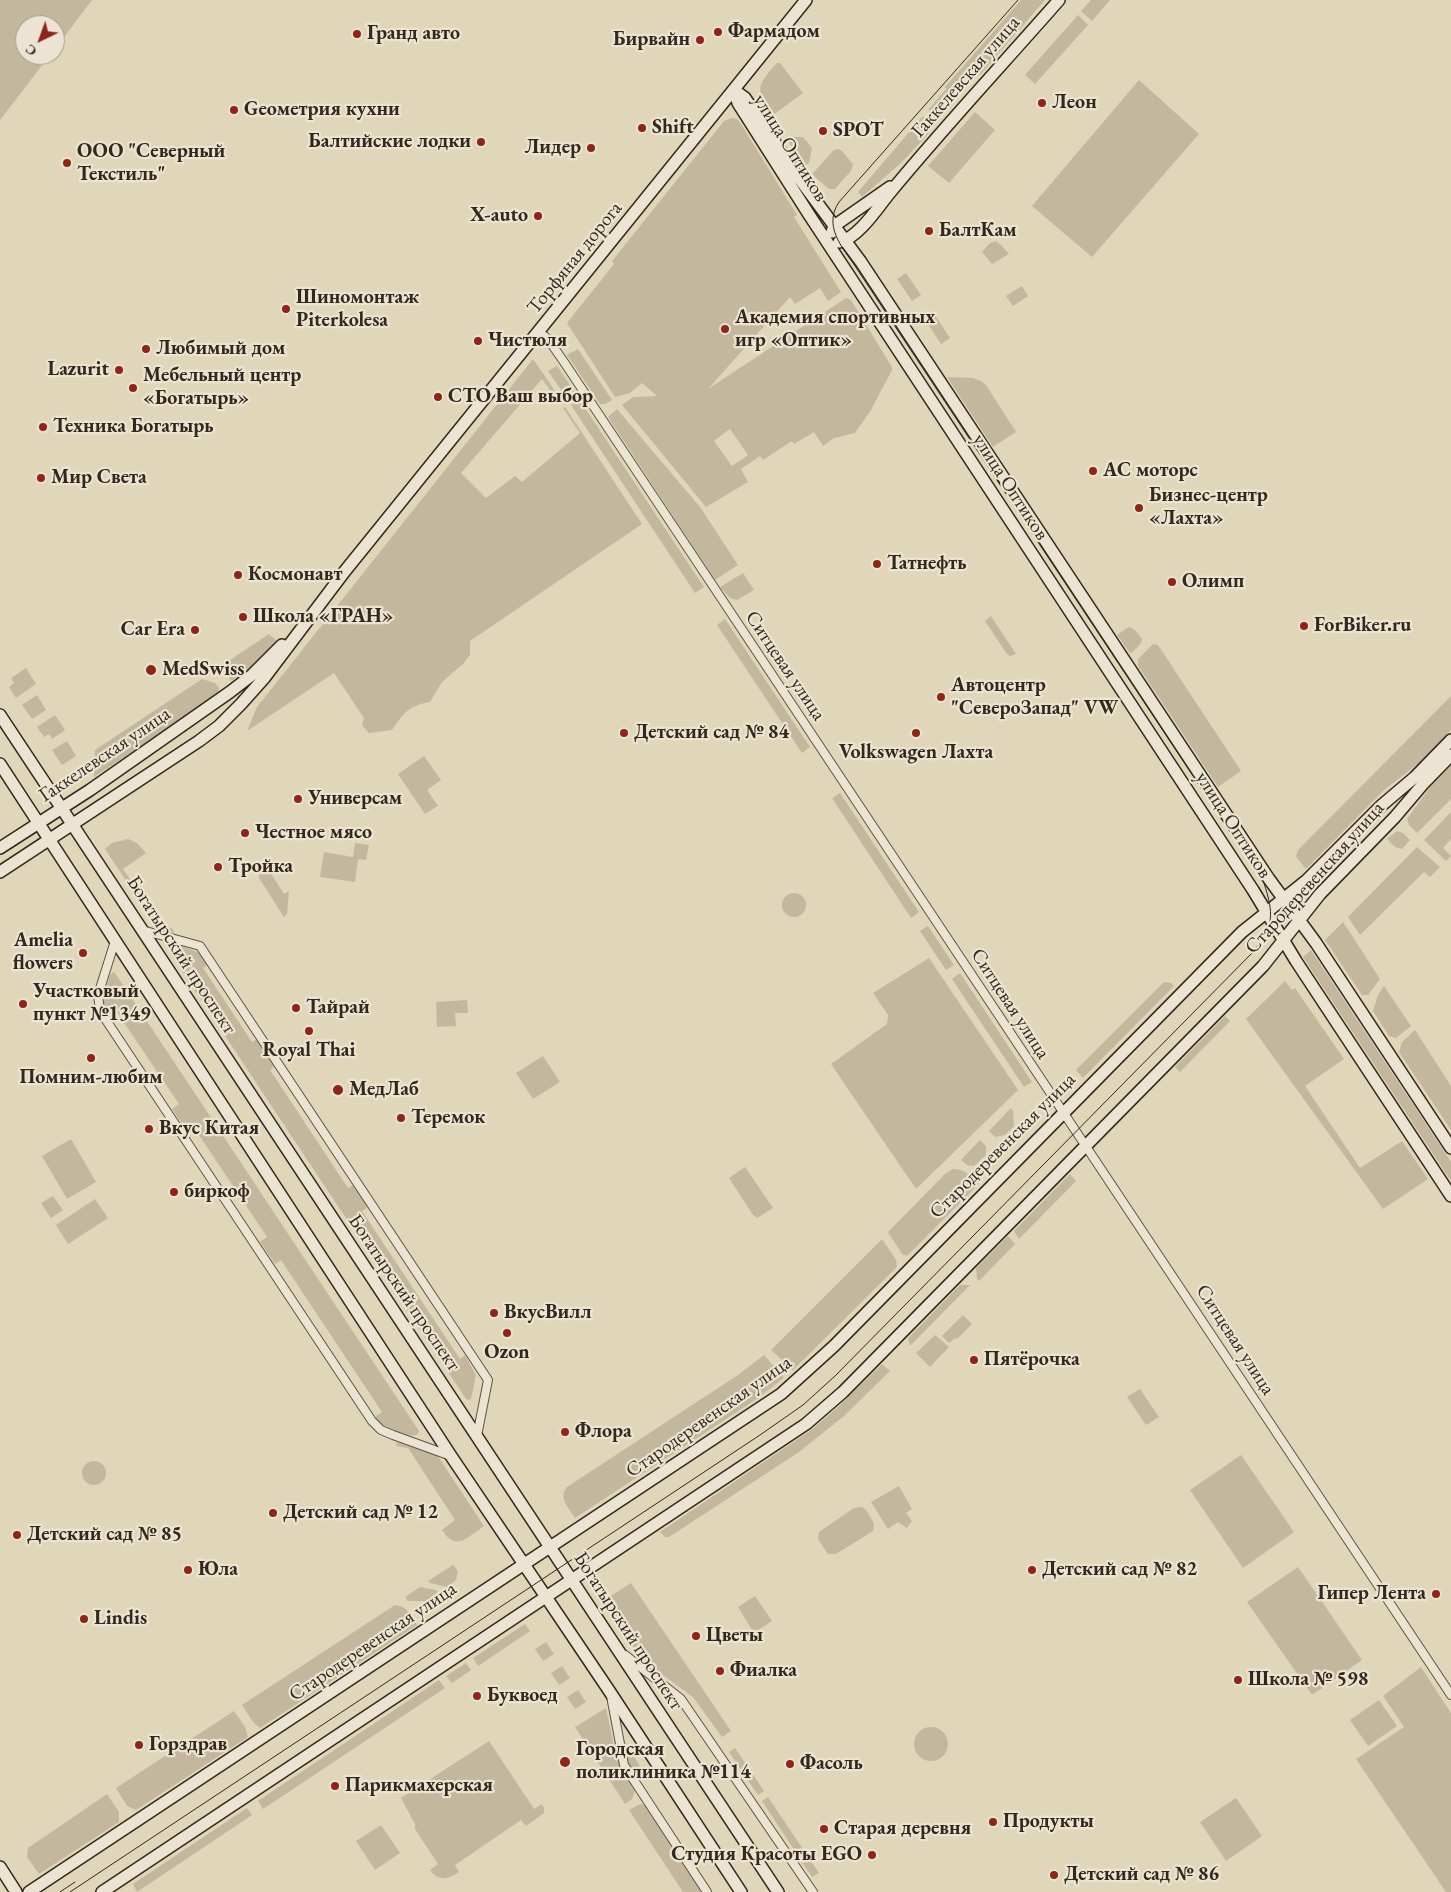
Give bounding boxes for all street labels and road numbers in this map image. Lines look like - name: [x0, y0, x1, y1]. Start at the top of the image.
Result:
- street label: Гаккелевская улица: [907, 11, 1025, 143]
- street label: улица Оптиков: [747, 90, 833, 206]
- street label: Торфяная дорога: [522, 197, 628, 319]
- street label: улица Оптиков: [967, 429, 1053, 545]
- street label: Ситцевая улица: [740, 607, 830, 725]
- street label: Гаккелевская улица: [35, 702, 175, 808]
- street label: улица Оптиков: [1190, 767, 1276, 883]
- street label: Стародеревенская улица: [1240, 797, 1390, 959]
- street label: Богатырский проспект: [121, 871, 241, 1039]
- street label: Ситцевая улица: [965, 944, 1055, 1064]
- street label: Стародеревенская улица: [925, 1068, 1081, 1224]
- street label: Богатырский проспект: [343, 1210, 465, 1376]
- street label: Ситцевая улица: [1190, 1280, 1280, 1400]
- street label: Стародеревенская улица: [622, 1351, 796, 1483]
- street label: Богатырский проспект: [568, 1547, 688, 1715]
- street label: Стародеревенская улица: [285, 1577, 461, 1707]

